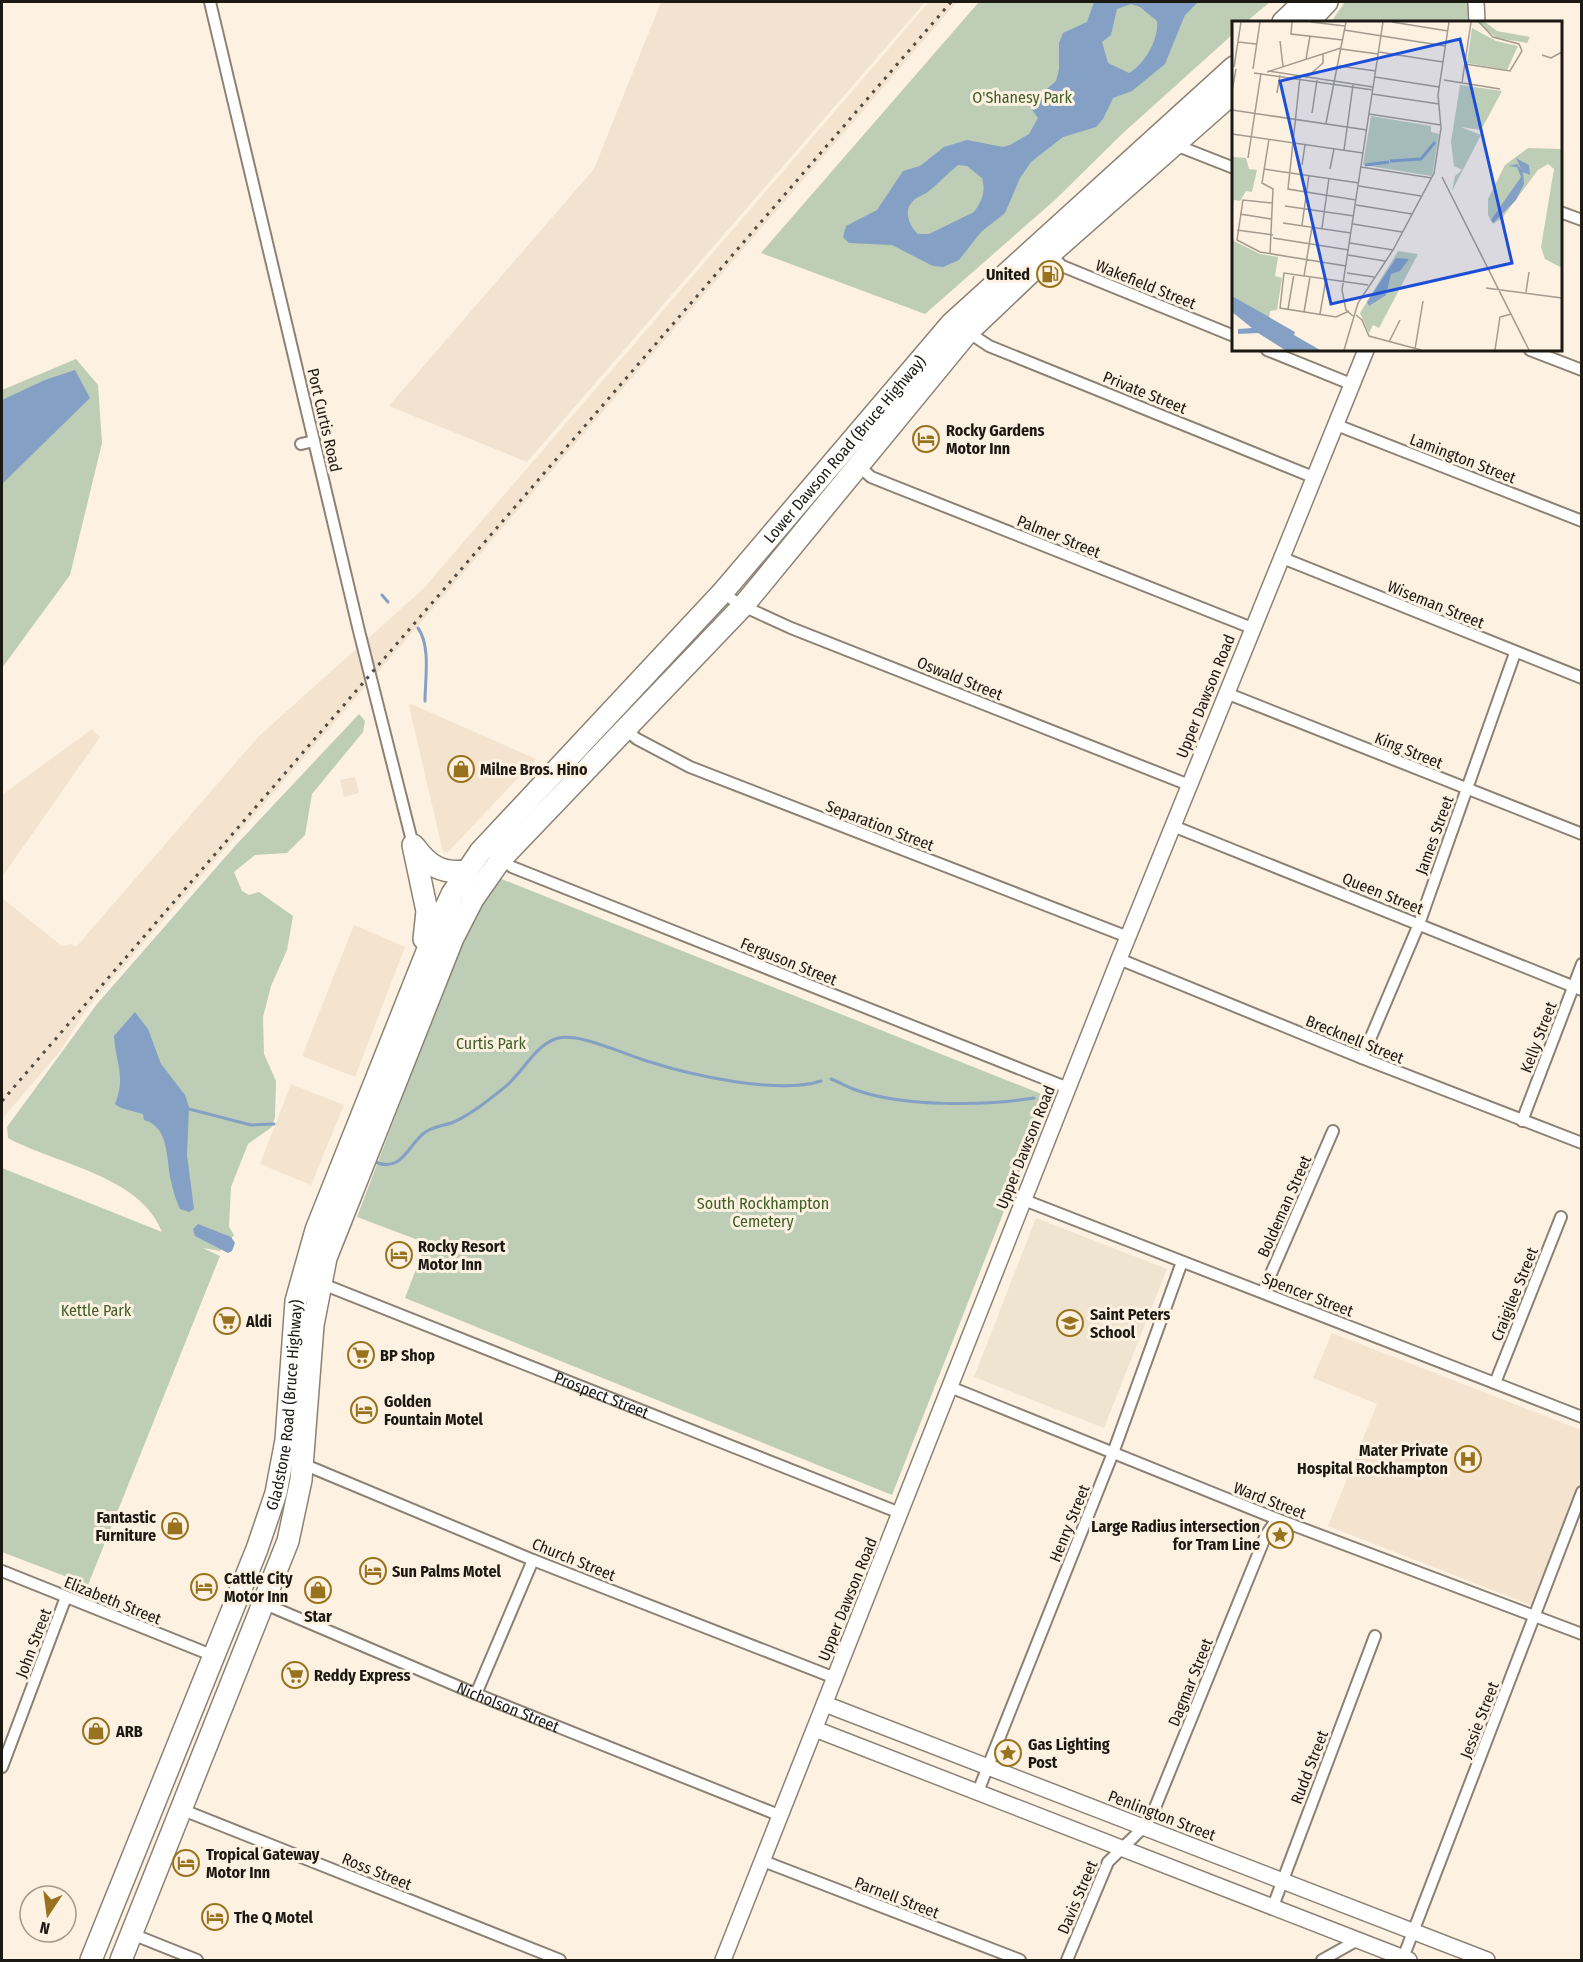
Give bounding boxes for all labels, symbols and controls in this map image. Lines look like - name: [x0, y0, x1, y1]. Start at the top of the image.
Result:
- inset map: [1232, 21, 1562, 351]
- park label: O'Shanesy Park: [972, 88, 1072, 107]
- street label: Wakefield Street: [1093, 256, 1200, 314]
- fuel station icon: United: [1035, 259, 1065, 289]
- place label: United: [986, 265, 1030, 284]
- street label: Lower Dawson Road (Bruce Highway): [760, 352, 930, 547]
- street label: Port Curtis Road: [303, 366, 346, 474]
- street label: Private Street: [1100, 367, 1190, 418]
- place label: Rocky Gardens Motor Inn: [946, 421, 1044, 458]
- hotel icon: Rocky Gardens Motor Inn: [911, 424, 941, 454]
- street label: Lamington Street: [1407, 430, 1519, 488]
- street label: Palmer Street: [1014, 511, 1104, 562]
- street label: Wiseman Street: [1385, 576, 1488, 633]
- street label: Upper Dawson Road: [1172, 632, 1239, 761]
- street label: Oswald Street: [914, 653, 1006, 705]
- street label: King Street: [1372, 728, 1446, 773]
- shop icon: Milne Bros. Hino: [446, 754, 476, 784]
- place label: Milne Bros. Hino: [480, 760, 588, 779]
- street label: James Street: [1411, 793, 1458, 877]
- street label: Separation Street: [823, 796, 937, 855]
- street label: Queen Street: [1339, 869, 1427, 919]
- street label: Ferguson Street: [738, 934, 840, 990]
- street label: Kelly Street: [1516, 998, 1561, 1075]
- street label: Brecknell Street: [1303, 1011, 1407, 1068]
- park label: Curtis Park: [456, 1034, 527, 1053]
- street label: Upper Dawson Road: [992, 1083, 1059, 1212]
- street label: Boldeman Street: [1254, 1152, 1316, 1260]
- park label: South Rockhampton Cemetery: [697, 1194, 829, 1231]
- place label: Rocky Resort Motor Inn: [418, 1237, 506, 1274]
- hotel icon: Rocky Resort Motor Inn: [384, 1240, 414, 1270]
- street label: Craigilee Street: [1487, 1244, 1542, 1344]
- street label: Spencer Street: [1260, 1268, 1357, 1321]
- street label: Gladstone Road (Bruce Highway): [262, 1299, 306, 1513]
- park label: Kettle Park: [61, 1301, 132, 1320]
- place label: Saint Peters School: [1090, 1305, 1170, 1342]
- supermarket icon: Aldi: [212, 1306, 242, 1336]
- school or university icon: Saint Peters School: [1055, 1308, 1085, 1338]
- place label: Aldi: [245, 1312, 272, 1331]
- supermarket icon: BP Shop: [346, 1340, 376, 1370]
- place label: BP Shop: [380, 1346, 435, 1365]
- street label: Prospect Street: [551, 1368, 652, 1423]
- place label: Golden Fountain Motel: [384, 1392, 484, 1429]
- hotel icon: Golden Fountain Motel: [349, 1395, 379, 1425]
- place label: Mater Private Hospital Rockhampton: [1297, 1441, 1448, 1478]
- hospital icon: Mater Private Hospital Rockhampton: [1453, 1444, 1483, 1474]
- street label: Ward Street: [1231, 1478, 1309, 1523]
- street label: Henry Street: [1045, 1481, 1094, 1565]
- place label: Fantastic Furniture: [95, 1508, 156, 1545]
- shop icon: Fantastic Furniture: [160, 1511, 190, 1541]
- place label: Large Radius intersection for Tram Line: [1091, 1517, 1260, 1554]
- place icon: Large Radius intersection for Tram Line: [1265, 1520, 1295, 1550]
- street label: Church Street: [529, 1534, 619, 1585]
- street label: Upper Dawson Road: [814, 1535, 881, 1664]
- hotel icon: Sun Palms Motel: [358, 1556, 388, 1586]
- place label: Sun Palms Motel: [392, 1562, 501, 1581]
- place label: Cattle City Motor Inn: [224, 1569, 293, 1606]
- street label: Elizabeth Street: [62, 1572, 165, 1629]
- hotel icon: Cattle City Motor Inn: [189, 1572, 219, 1602]
- shop icon: Star: [303, 1575, 333, 1605]
- street label: John Street: [12, 1605, 56, 1681]
- place label: Star: [304, 1607, 332, 1626]
- street label: Dagmar Street: [1164, 1635, 1217, 1729]
- supermarket icon: Reddy Express: [280, 1660, 310, 1690]
- place label: Reddy Express: [314, 1666, 410, 1685]
- street label: Nicholson Street: [454, 1678, 563, 1737]
- street label: Jessie Street: [1456, 1678, 1503, 1761]
- shop icon: ARB: [81, 1716, 111, 1746]
- place label: ARB: [115, 1722, 143, 1741]
- street label: Rudd Street: [1287, 1727, 1332, 1807]
- place label: Gas Lighting Post: [1028, 1735, 1110, 1772]
- place icon: Gas Lighting Post: [993, 1738, 1023, 1768]
- street label: Penlington Street: [1105, 1786, 1219, 1845]
- place label: Tropical Gateway Motor Inn: [206, 1845, 320, 1882]
- hotel icon: Tropical Gateway Motor Inn: [171, 1848, 201, 1878]
- street label: Ross Street: [339, 1849, 415, 1894]
- street label: Davis Street: [1054, 1857, 1102, 1937]
- street label: Parnell Street: [852, 1873, 942, 1923]
- north arrow: [18, 1884, 78, 1944]
- hotel icon: The Q Motel: [200, 1902, 230, 1932]
- place label: The Q Motel: [234, 1908, 314, 1927]
- text: N: [38, 1918, 52, 1938]

